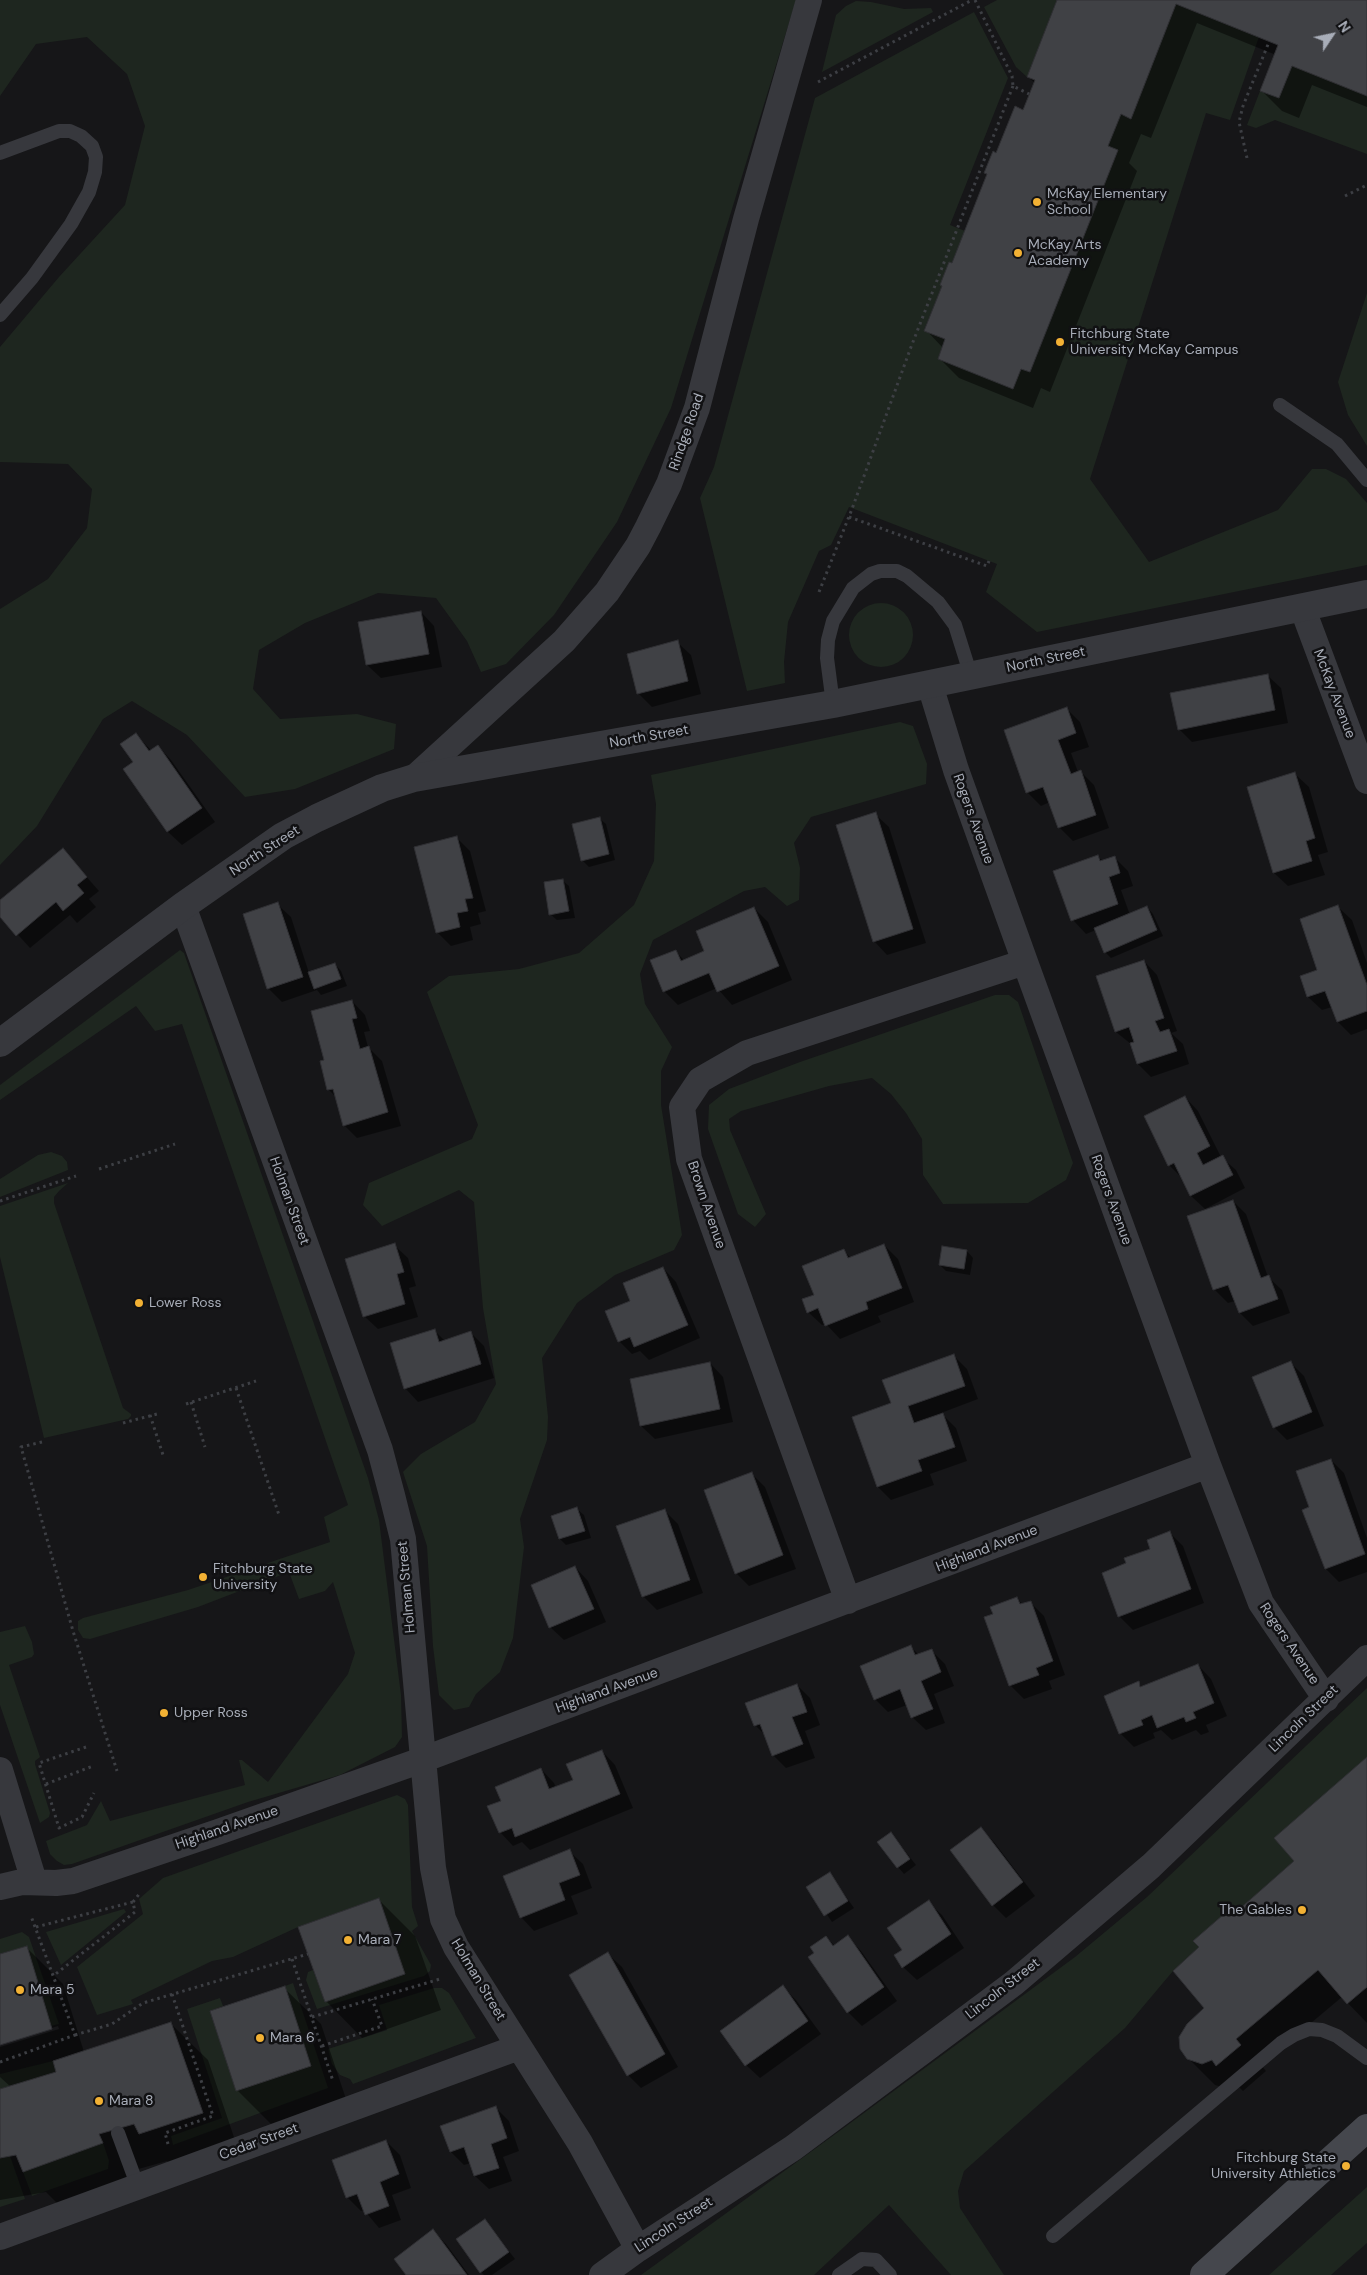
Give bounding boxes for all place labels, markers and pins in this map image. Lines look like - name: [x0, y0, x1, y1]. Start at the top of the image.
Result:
- place label: McKay Elementary School: [1047, 186, 1167, 218]
- marker: McKay Elementary School: [1031, 196, 1043, 208]
- place label: McKay Arts Academy: [1028, 237, 1102, 270]
- marker: McKay Arts Academy: [1012, 247, 1024, 259]
- place label: Fitchburg State University McKay Campus: [1070, 326, 1239, 358]
- marker: Fitchburg State University McKay Campus: [1054, 336, 1066, 348]
- place label: Lower Ross: [149, 1295, 222, 1311]
- marker: Lower Ross: [133, 1297, 145, 1309]
- place label: Fitchburg State University: [213, 1561, 313, 1594]
- marker: Fitchburg State University: [197, 1571, 209, 1583]
- place label: Upper Ross: [174, 1705, 248, 1721]
- marker: Upper Ross: [158, 1707, 170, 1719]
- place label: The Gables: [1219, 1902, 1292, 1918]
- marker: The Gables: [1296, 1904, 1308, 1916]
- place label: Mara 7: [358, 1932, 401, 1948]
- marker: Mara 7: [342, 1934, 354, 1946]
- place label: Mara 5: [30, 1982, 74, 1998]
- marker: Mara 5: [14, 1984, 26, 1996]
- place label: Mara 6: [270, 2030, 315, 2046]
- marker: Mara 6: [254, 2032, 266, 2044]
- place label: Mara 8: [109, 2093, 153, 2109]
- marker: Mara 8: [93, 2095, 105, 2107]
- place label: Fitchburg State University Athletics: [1211, 2150, 1336, 2182]
- marker: Fitchburg State University Athletics: [1340, 2160, 1352, 2172]

